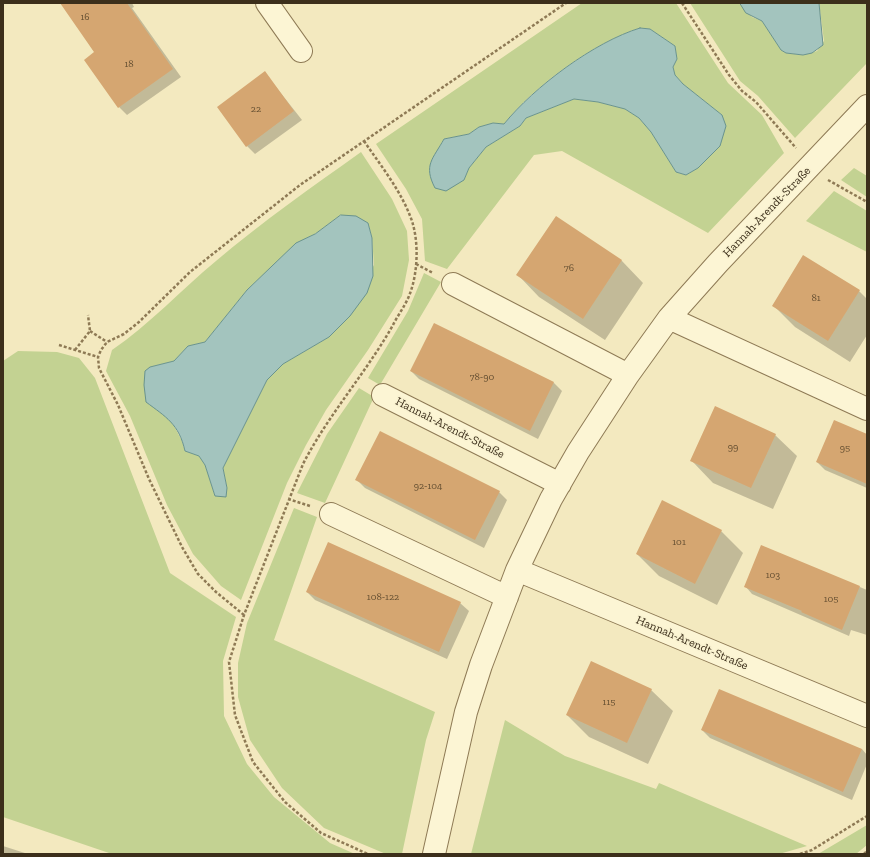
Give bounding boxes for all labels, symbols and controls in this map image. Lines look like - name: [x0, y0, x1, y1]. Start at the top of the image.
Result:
- house number: 16: [80, 11, 90, 23]
- house number: 18: [124, 58, 134, 70]
- house number: 22: [251, 103, 261, 115]
- street label: Hannah-Arendt-Straße: [720, 164, 814, 260]
- house number: 76: [564, 262, 574, 274]
- house number: 81: [811, 292, 821, 304]
- house number: 78-90: [470, 371, 494, 383]
- street label: Hannah-Arendt-Straße: [393, 394, 507, 462]
- house number: 99: [728, 441, 738, 453]
- house number: 95: [840, 442, 850, 454]
- house number: 92-104: [414, 480, 442, 492]
- house number: 101: [672, 536, 686, 548]
- house number: 103: [766, 569, 780, 581]
- house number: 108-122: [367, 591, 399, 603]
- house number: 105: [824, 593, 838, 605]
- street label: Hannah-Arendt-Straße: [634, 613, 750, 673]
- house number: 115: [603, 696, 615, 708]

